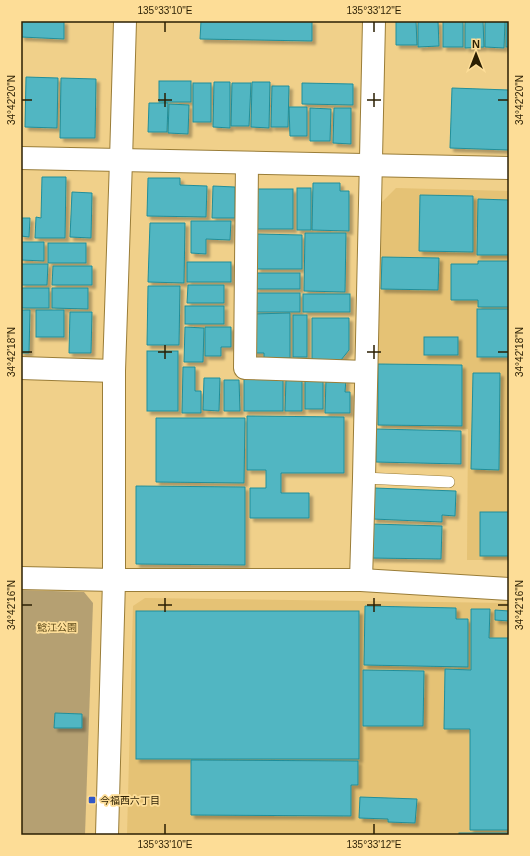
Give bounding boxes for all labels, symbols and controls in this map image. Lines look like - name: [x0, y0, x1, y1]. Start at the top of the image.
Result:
- text: 135°33'10"E: [137, 5, 193, 16]
- text: 135°33'12"E: [346, 5, 402, 16]
- north arrow: [456, 34, 496, 74]
- text: N: [472, 38, 480, 50]
- text: 34°42'20"N: [6, 75, 17, 125]
- text: 34°42'20"N: [514, 75, 525, 125]
- text: 34°42'18"N: [6, 327, 17, 377]
- text: 34°42'18"N: [514, 327, 525, 377]
- text: 34°42'16"N: [6, 580, 17, 630]
- text: 34°42'16"N: [514, 580, 525, 630]
- park label: 鯰江公園: [37, 622, 77, 633]
- marker: 今福西六丁目: [87, 795, 97, 805]
- place label: 今福西六丁目: [100, 795, 160, 806]
- text: 135°33'10"E: [137, 839, 193, 850]
- text: 135°33'12"E: [346, 839, 402, 850]

